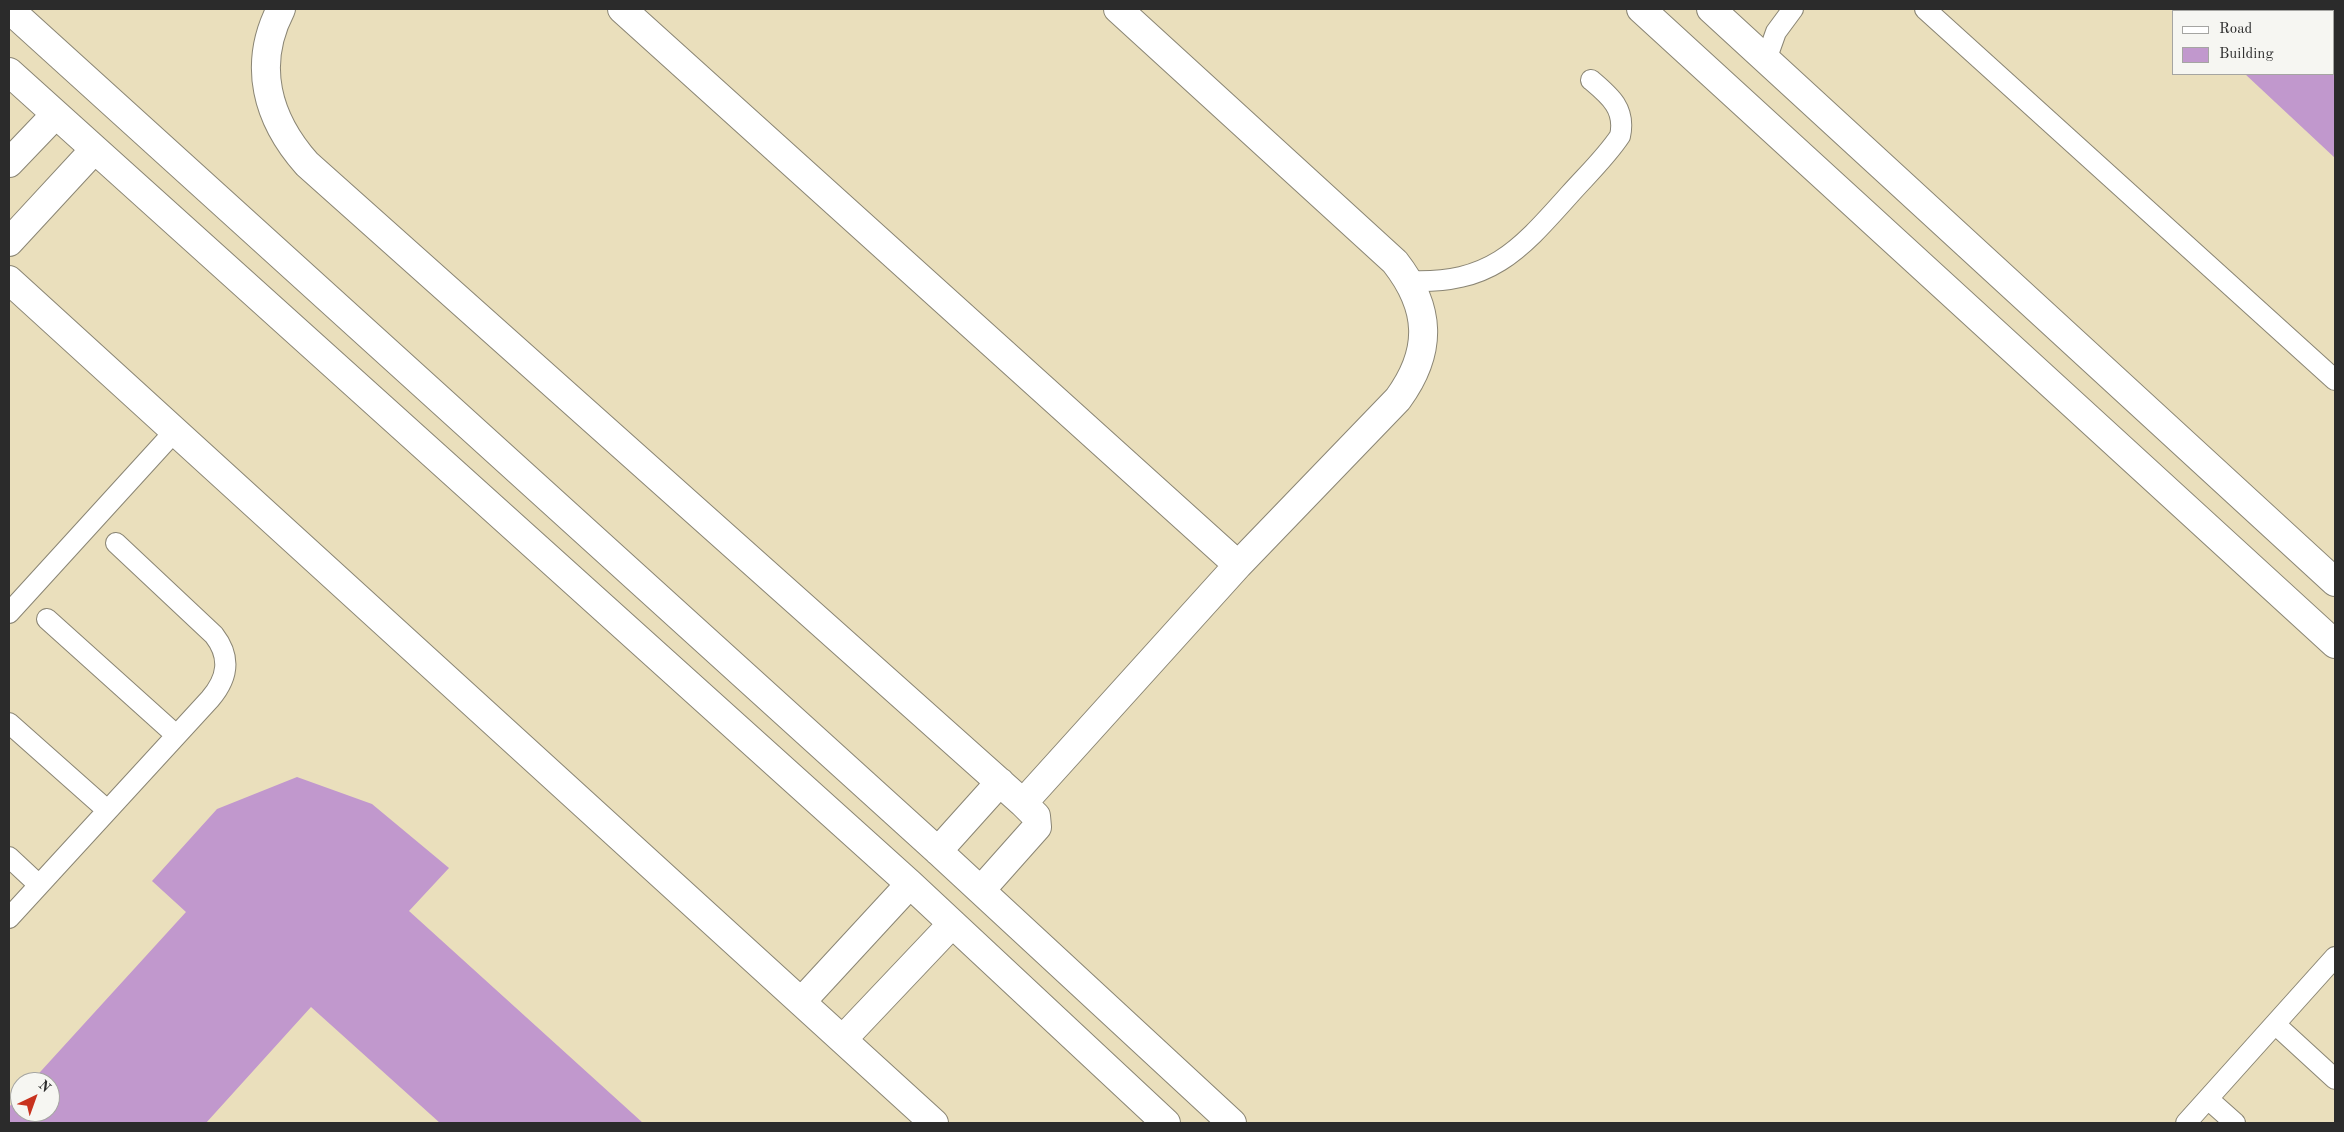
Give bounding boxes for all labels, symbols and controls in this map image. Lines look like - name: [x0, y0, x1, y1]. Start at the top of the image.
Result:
- legend: [2172, 10, 2334, 75]
- text: Road: [2219, 22, 2252, 37]
- text: Building: [2219, 47, 2274, 62]
- north arrow: [10, 1072, 60, 1122]
- text: N: [36, 1078, 53, 1095]

